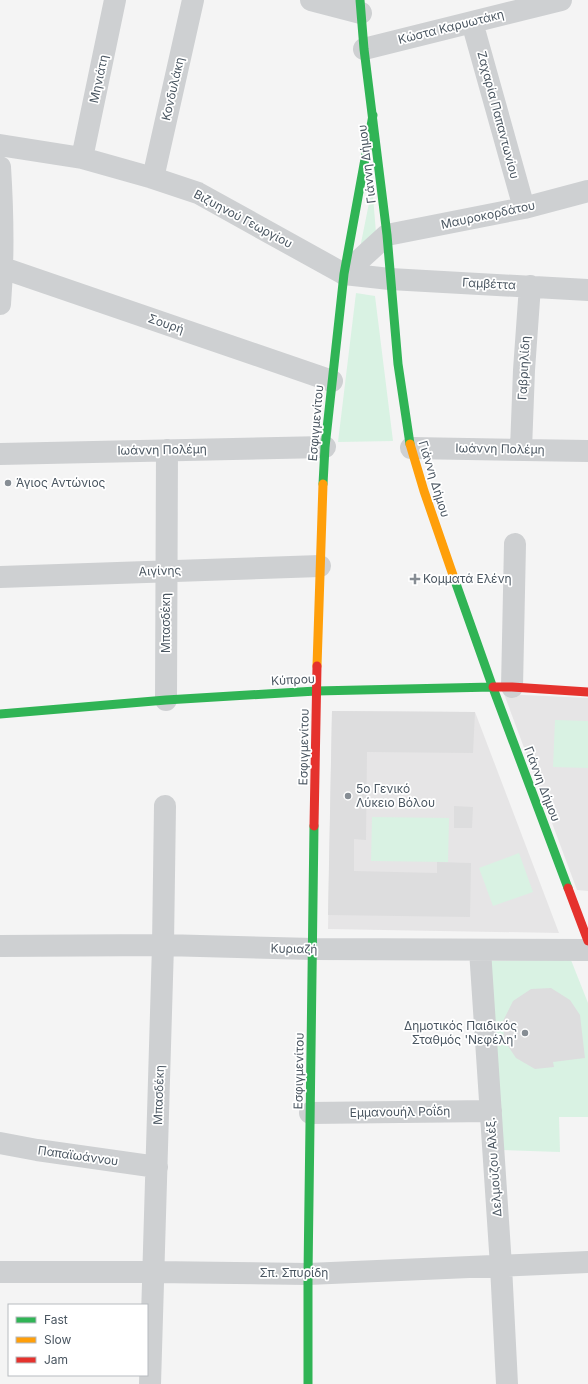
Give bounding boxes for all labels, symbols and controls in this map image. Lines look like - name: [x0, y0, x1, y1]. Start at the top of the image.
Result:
- street label: Κώστα Καρυωτάκη: [396, 6, 505, 47]
- street label: Ζαχαρία Παπαντωνίου: [474, 49, 523, 180]
- street label: Μηνιάτη: [86, 53, 111, 104]
- street label: Κονδυλάκη: [158, 56, 187, 122]
- street label: Γιάννη Δήμου: [354, 124, 379, 204]
- street label: Βιζυηνού Γεωργίου: [191, 186, 295, 251]
- street label: Μαυροκορδάτου: [439, 197, 536, 232]
- street label: Γαμβέττα: [462, 275, 516, 292]
- street label: Σουρή: [146, 310, 186, 337]
- street label: Γαβριηλίδη: [514, 336, 533, 400]
- street label: Εσφιγμενίτου: [305, 384, 326, 462]
- street label: Γιάννη Δήμου: [416, 439, 453, 519]
- street label: Ιωάννη Πολέμη: [455, 440, 545, 457]
- street label: Ιωάννη Πολέμη: [117, 441, 207, 458]
- place label: Άγιος Αντώνιος: [16, 475, 106, 490]
- marker: Άγιος Αντώνιος: [3, 478, 13, 488]
- street label: Αιγίνης: [138, 562, 182, 579]
- place label: Κομματά Ελένη: [423, 571, 512, 586]
- marker: Κομματά Ελένη: [410, 574, 420, 584]
- street label: Μπασδέκη: [158, 593, 173, 653]
- street label: Κύπρου: [271, 671, 315, 688]
- street label: Εσφιγμενίτου: [295, 709, 312, 785]
- street label: Γιάννη Δήμου: [521, 744, 564, 824]
- place label: 5ο Γενικό Λύκειο Βόλου: [356, 781, 435, 810]
- marker: 5ο Γενικό Λύκειο Βόλου: [343, 791, 353, 801]
- street label: Κυριαζή: [270, 941, 318, 956]
- place label: Δημοτικός Παιδικός Σταθμός 'Νεφέλη': [404, 1018, 517, 1047]
- marker: Δημοτικός Παιδικός Σταθμός 'Νεφέλη': [520, 1028, 530, 1038]
- street label: Εσφιγμενίτου: [290, 1033, 307, 1109]
- street label: Μπασδέκη: [150, 1065, 167, 1125]
- street label: Εμμανουήλ Ροΐδη: [350, 1103, 450, 1120]
- street label: Δελμούζου Αλέξ.: [483, 1117, 504, 1217]
- street label: Παπαϊωάννου: [37, 1142, 119, 1169]
- street label: Σπ. Σπυρίδη: [260, 1265, 328, 1280]
- legend: [8, 1304, 148, 1376]
- text: Fast: [44, 1312, 68, 1327]
- text: Slow: [44, 1332, 72, 1347]
- text: Jam: [44, 1352, 68, 1367]

